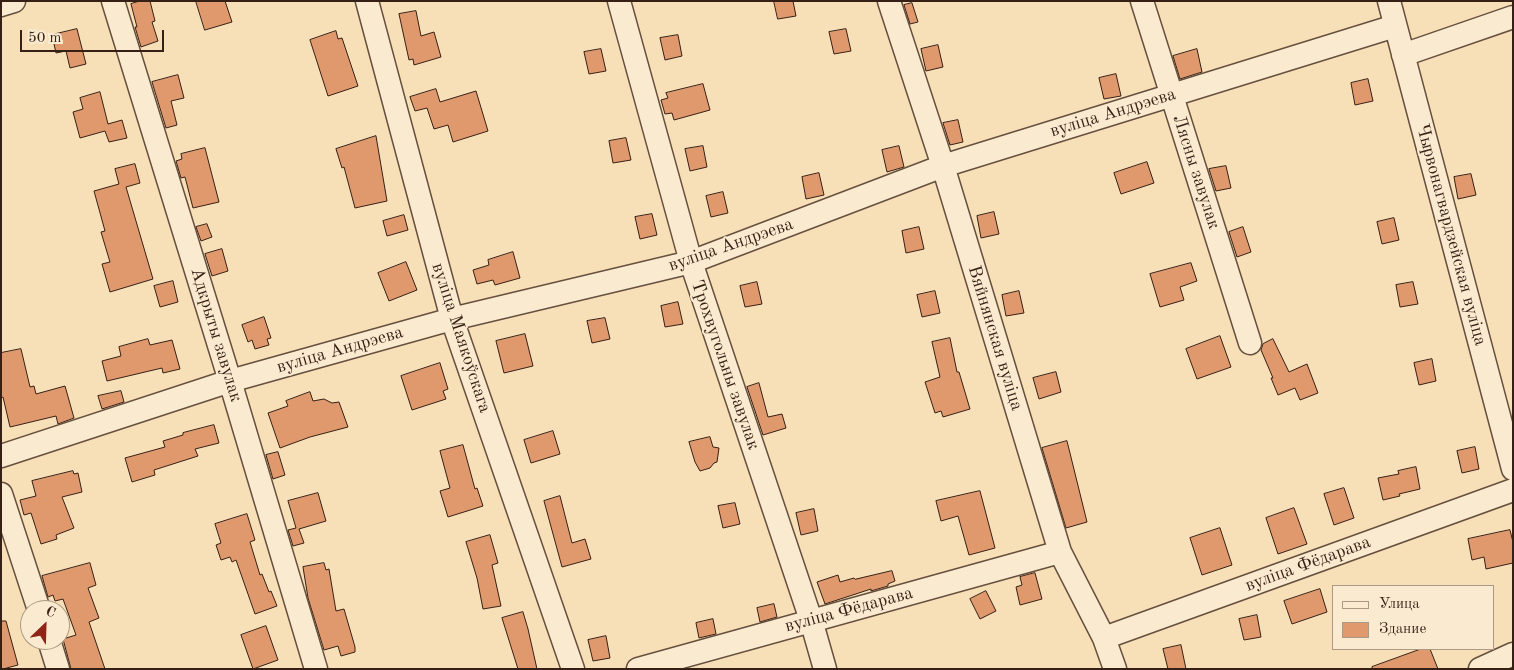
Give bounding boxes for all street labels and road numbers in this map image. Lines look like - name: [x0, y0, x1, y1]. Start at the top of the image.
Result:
- street label: вуліца Андрэева: [1047, 84, 1179, 142]
- street label: Лясны завулак: [1167, 112, 1225, 232]
- street label: Чырвонагвардзейская вуліца: [1411, 122, 1491, 348]
- street label: вуліца Андрэева: [666, 214, 796, 276]
- street label: вуліца Маякоўскага: [427, 260, 495, 416]
- street label: Вяйнянская вуліца: [963, 263, 1027, 413]
- street label: Адкрыты завулак: [185, 265, 247, 405]
- street label: Трохвугольны завулак: [686, 277, 764, 453]
- street label: вуліца Андрэева: [274, 322, 406, 378]
- street label: вуліца Фёдарава: [1242, 531, 1374, 597]
- street label: вуліца Фёдарава: [783, 583, 915, 637]

